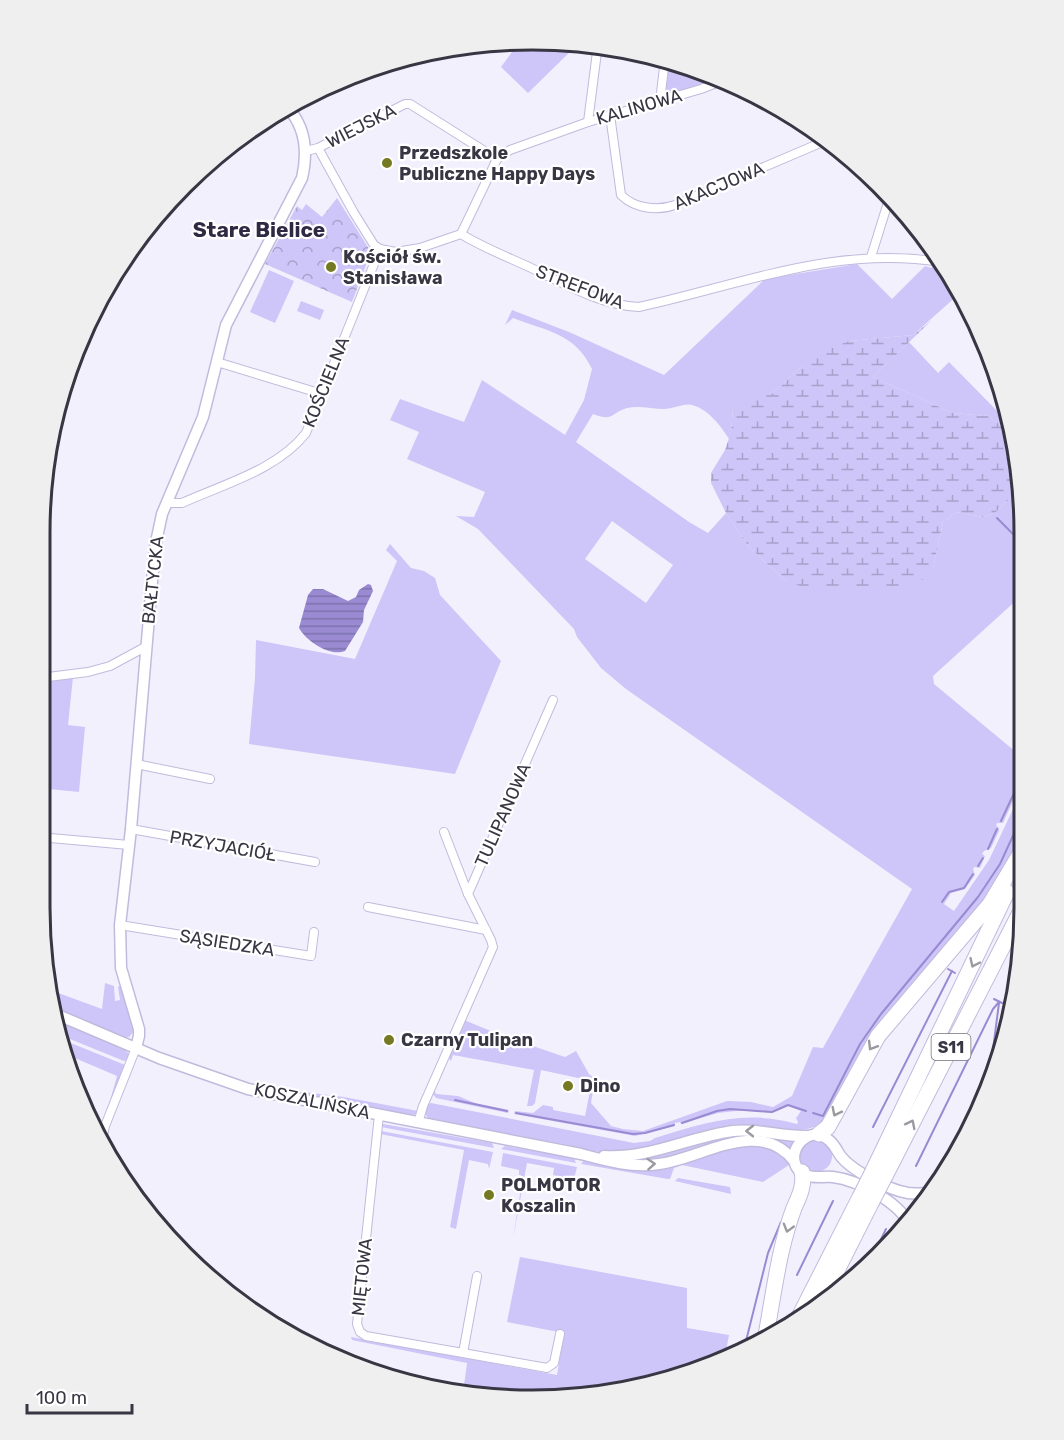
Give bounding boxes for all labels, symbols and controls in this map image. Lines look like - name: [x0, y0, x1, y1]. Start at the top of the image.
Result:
- street label: KALINOWA: [593, 84, 685, 130]
- street label: WIEJSKA: [322, 99, 400, 153]
- place label: Przedszkole Publiczne Happy Days: [399, 142, 595, 185]
- marker: Przedszkole Publiczne Happy Days: [380, 156, 394, 170]
- street label: AKACJOWA: [670, 157, 768, 215]
- district label: Stare Bielice: [193, 217, 325, 242]
- place label: Kościół św. Stanisława: [343, 246, 443, 289]
- marker: Kościół św. Stanisława: [324, 260, 338, 274]
- street label: STREFOWA: [533, 260, 627, 314]
- street label: KOŚCIELNA: [298, 333, 354, 431]
- street label: BAŁTYCKA: [137, 535, 169, 625]
- street label: TULIPANOWA: [470, 760, 536, 870]
- street label: PRZYJACIÓŁ: [168, 826, 278, 866]
- street label: SĄSIEDZKA: [178, 925, 276, 961]
- one-way arrow: [969, 957, 981, 968]
- place label: Czarny Tulipan: [401, 1029, 533, 1051]
- marker: Czarny Tulipan: [382, 1033, 396, 1047]
- road number: S11: [932, 1034, 970, 1060]
- one-way arrow: [868, 1040, 880, 1050]
- place label: Dino: [580, 1075, 621, 1097]
- street label: KOSZALIŃSKA: [252, 1078, 372, 1124]
- marker: Dino: [561, 1079, 575, 1093]
- one-way arrow: [832, 1106, 843, 1117]
- one-way arrow: [904, 1120, 916, 1131]
- one-way arrow: [745, 1124, 754, 1137]
- one-way arrow: [647, 1158, 656, 1171]
- place label: POLMOTOR Koszalin: [501, 1174, 601, 1217]
- marker: POLMOTOR Koszalin: [482, 1188, 496, 1202]
- one-way arrow: [782, 1223, 795, 1233]
- street label: MIĘTOWA: [347, 1237, 377, 1317]
- scale bar: [27, 1377, 132, 1415]
- text: 100 m: [36, 1387, 87, 1409]

